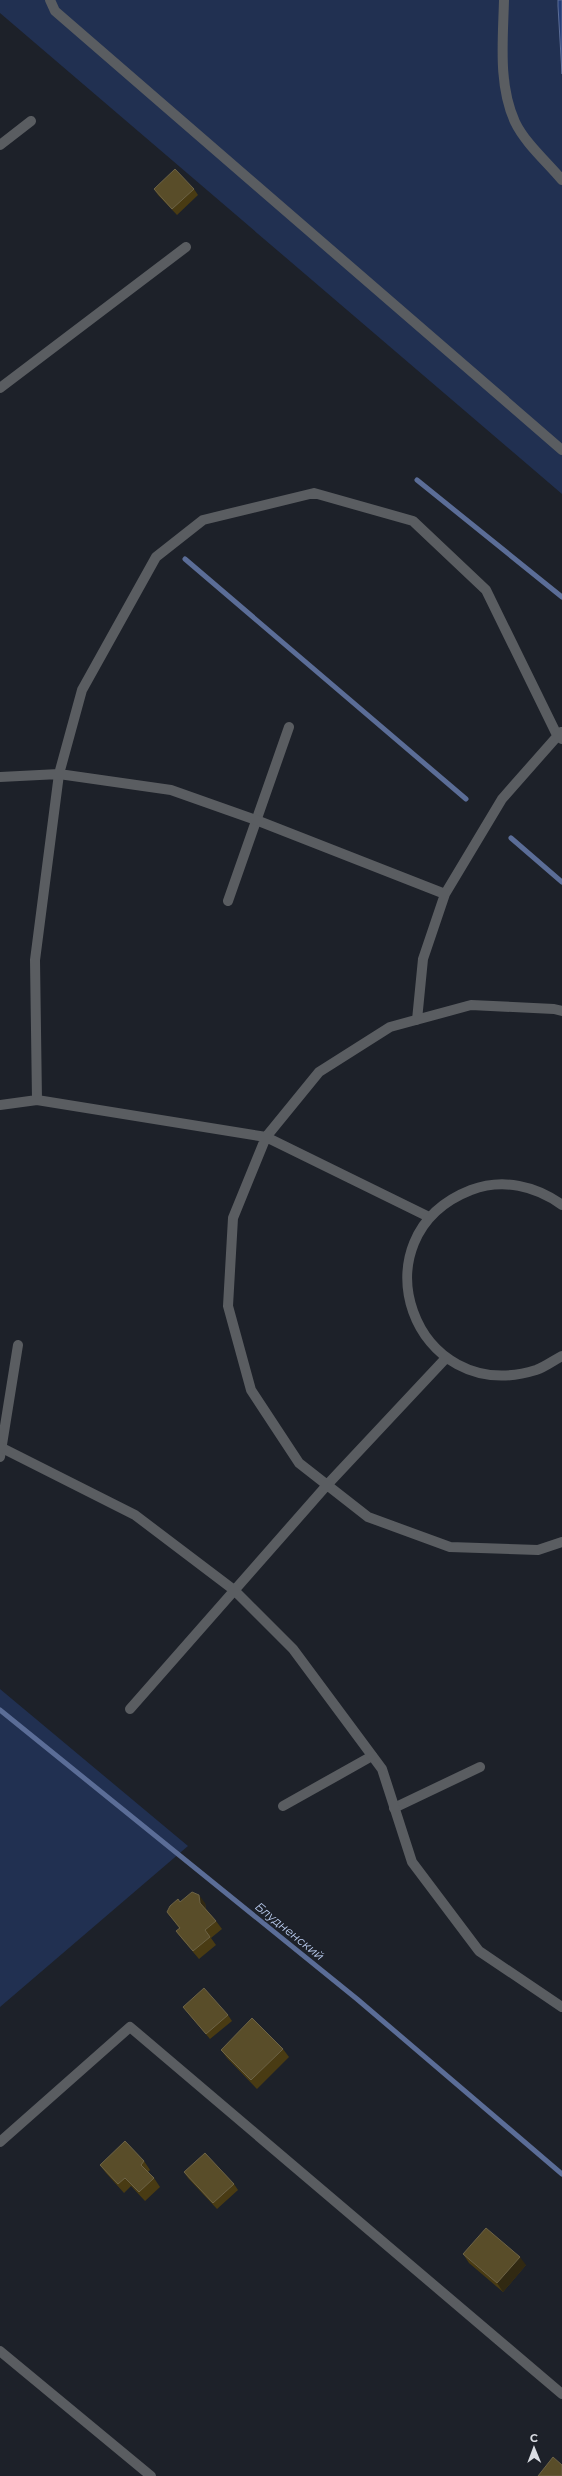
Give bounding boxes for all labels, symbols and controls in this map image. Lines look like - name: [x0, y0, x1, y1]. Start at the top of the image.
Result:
- water label: Блудненский: [252, 1899, 328, 1963]
- north arrow: [514, 2428, 554, 2468]
- text: С: [530, 2431, 538, 2445]

